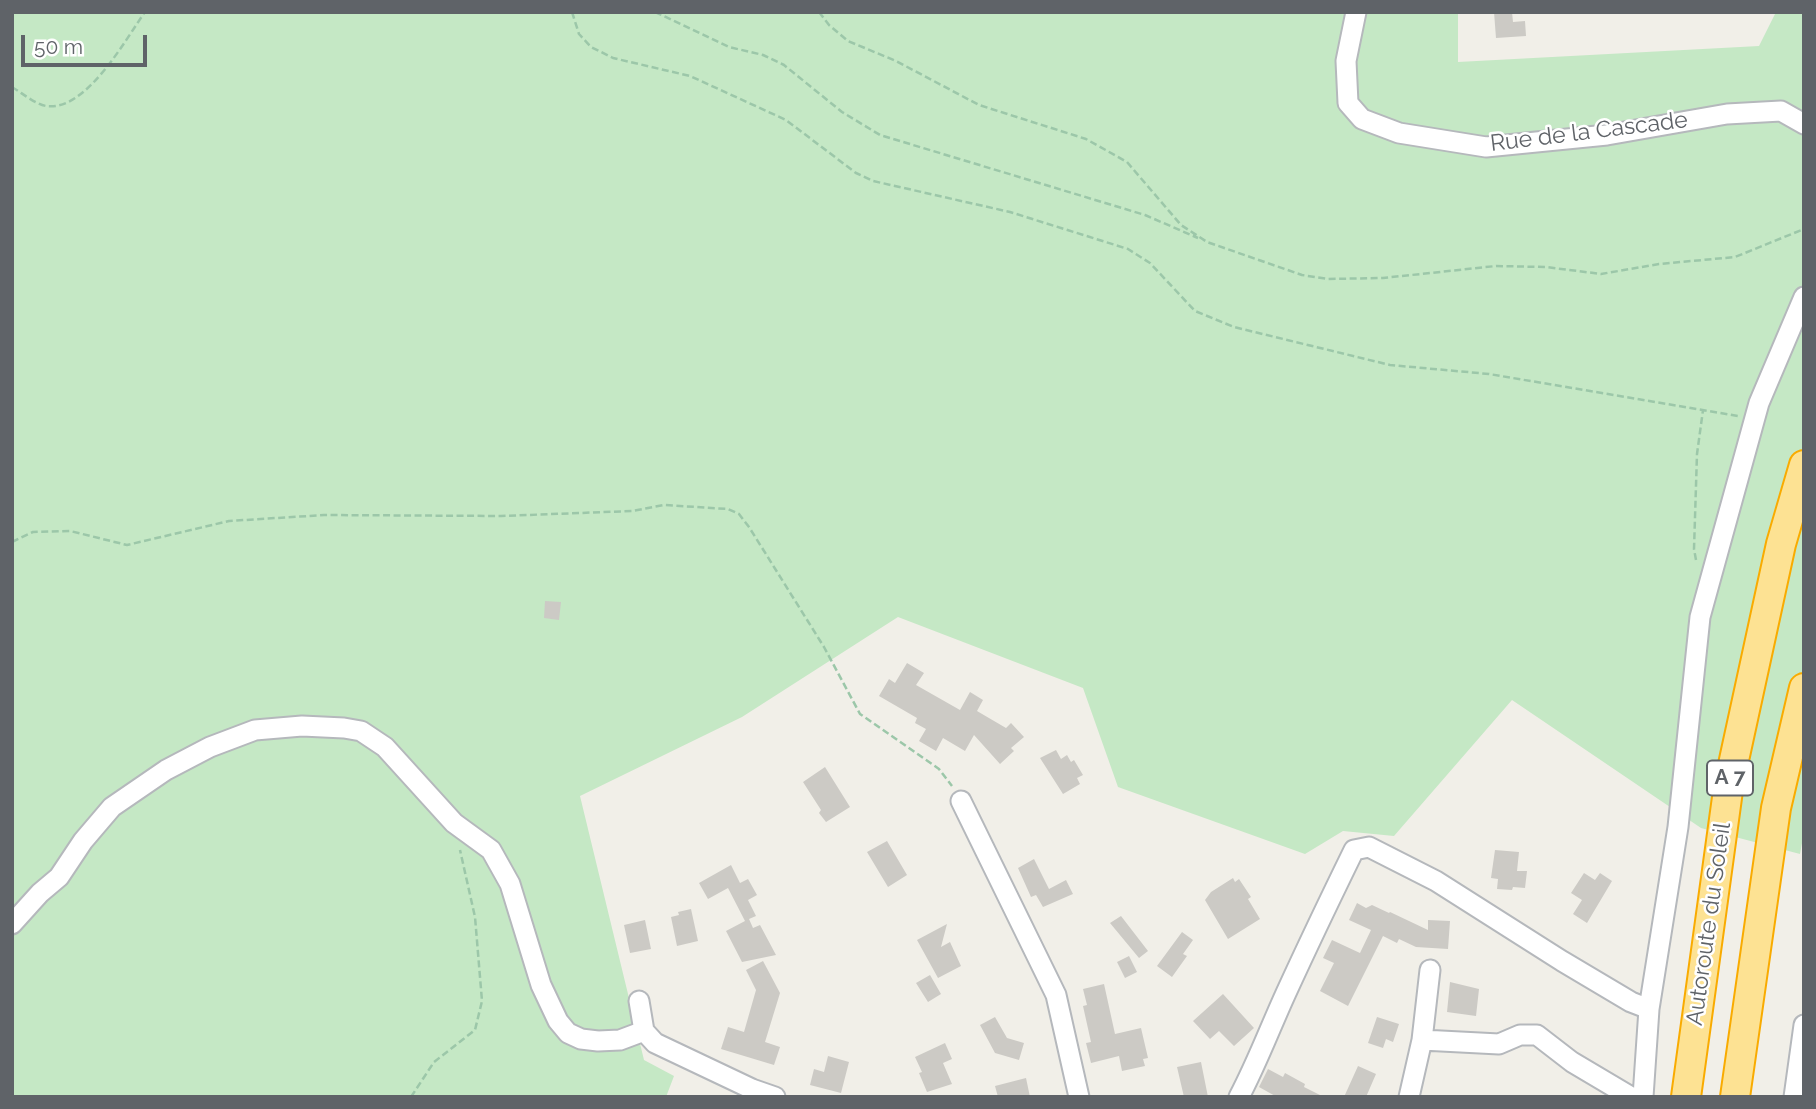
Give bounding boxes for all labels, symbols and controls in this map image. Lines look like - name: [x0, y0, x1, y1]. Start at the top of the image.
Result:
- scale bar: [24, 21, 150, 65]
- text: 50 m: [34, 34, 83, 59]
- street label: Rue de la Cascade: [1489, 106, 1689, 158]
- road number: A 7: [1707, 760, 1753, 796]
- street label: Autoroute du Soleil: [1681, 821, 1737, 1027]

